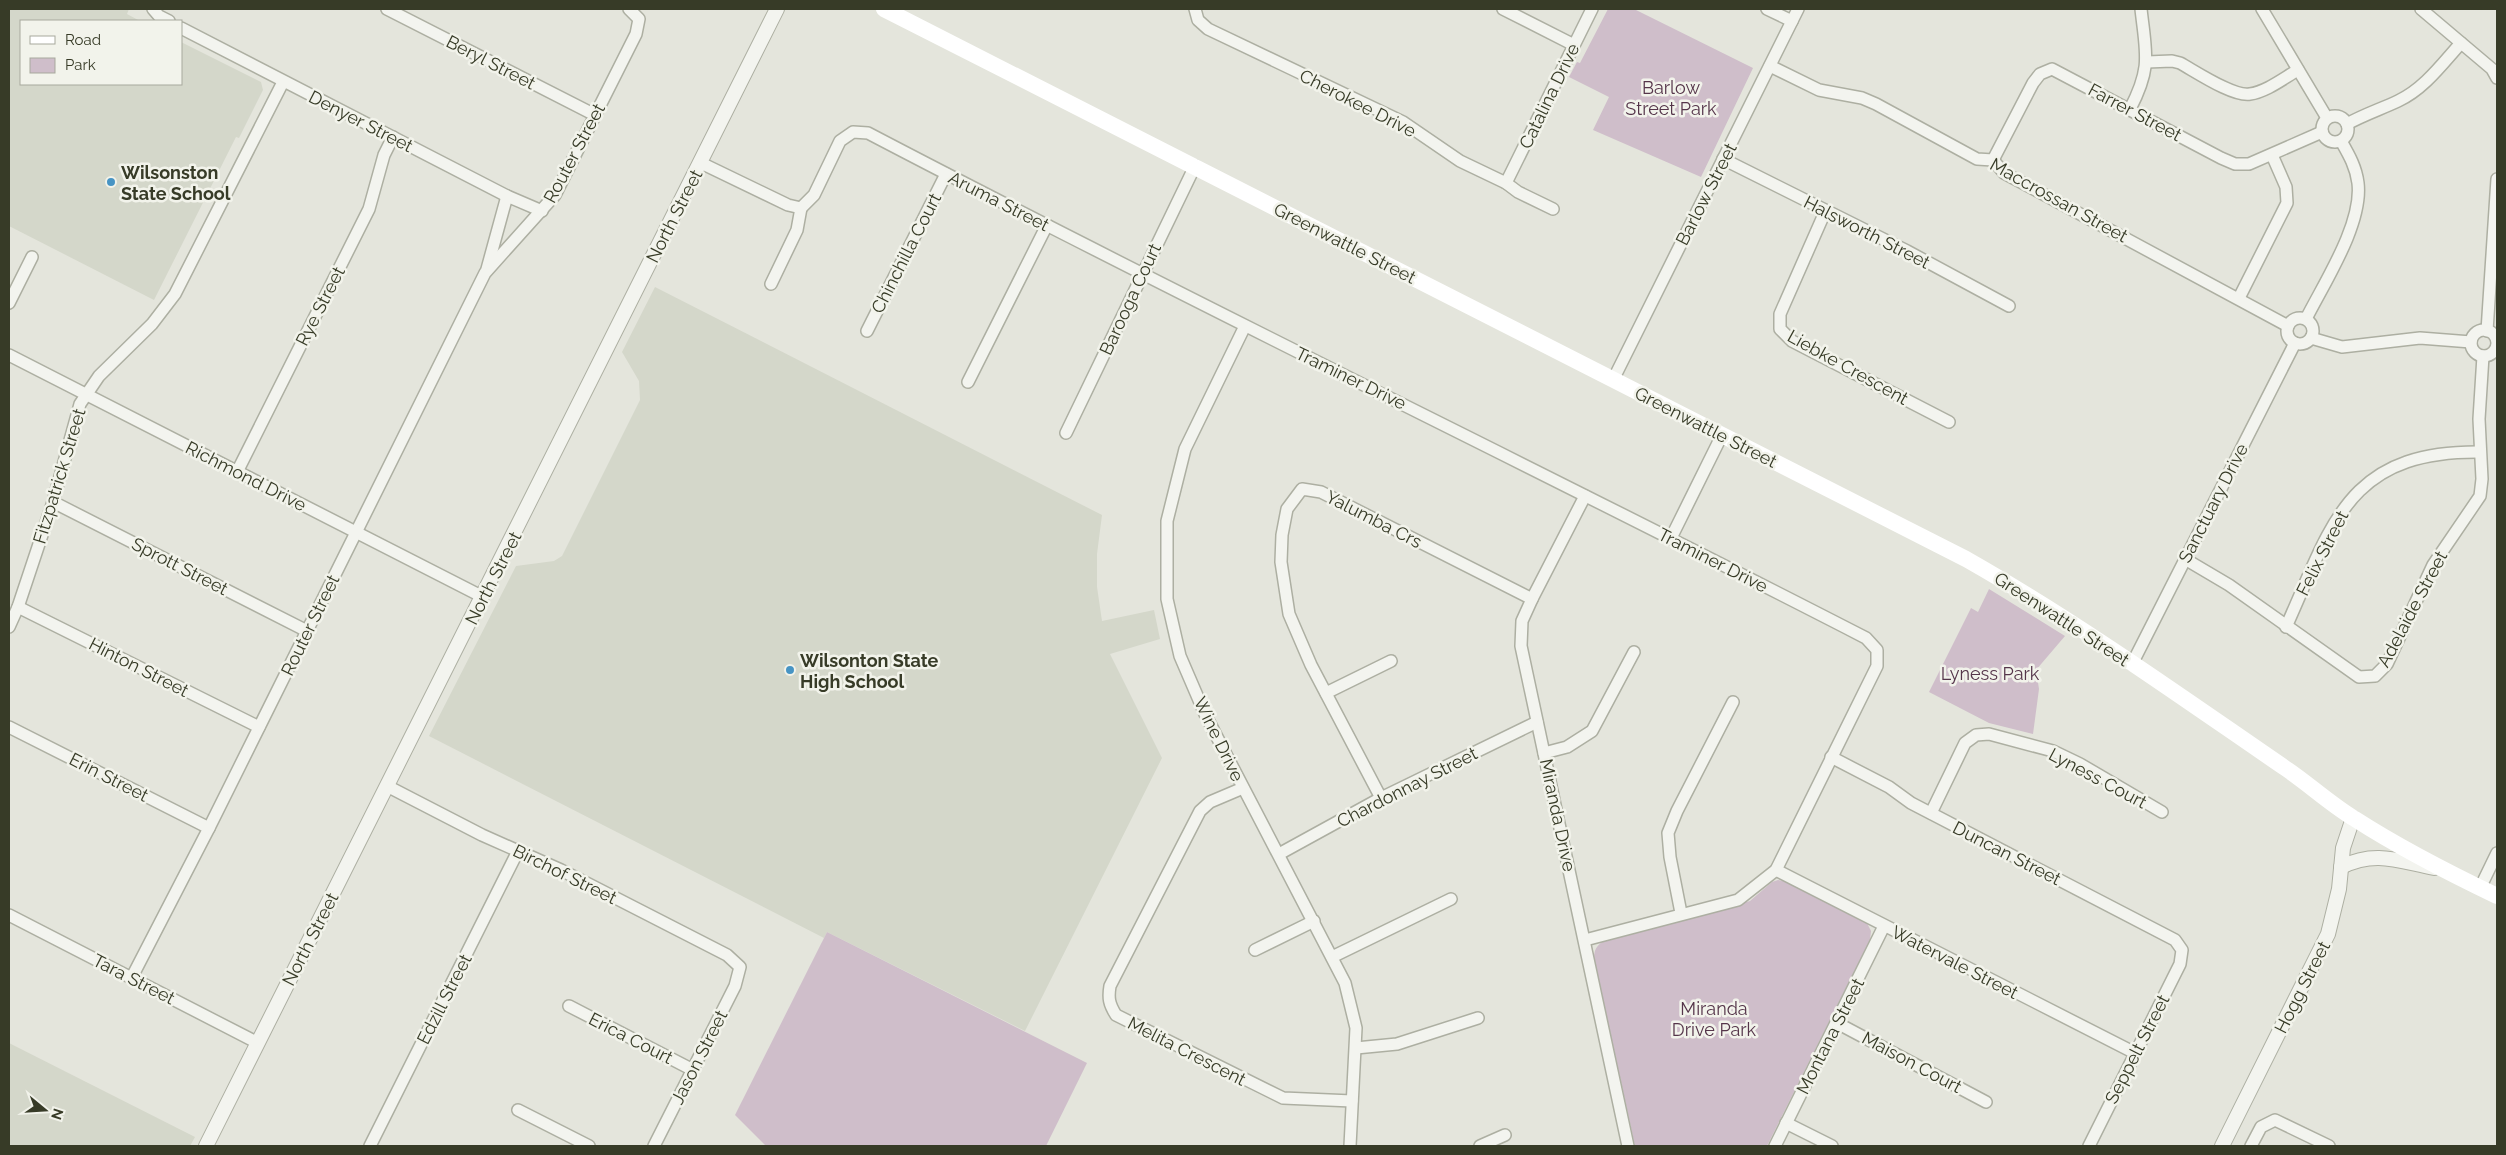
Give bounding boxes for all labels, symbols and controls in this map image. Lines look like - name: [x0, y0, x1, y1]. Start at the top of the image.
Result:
- legend: [20, 20, 182, 85]
- text: Road: [65, 31, 101, 49]
- street label: Beryl Street: [443, 31, 539, 93]
- street label: Catalina Drive: [1514, 40, 1584, 152]
- text: Park: [65, 56, 96, 74]
- street label: Cherokee Drive: [1296, 65, 1420, 142]
- park label: Barlow Street Park: [1625, 77, 1717, 119]
- street label: Farrer Street: [2085, 79, 2185, 145]
- street label: Denyer Street: [305, 86, 417, 156]
- street label: Router Street: [539, 100, 609, 206]
- street label: Barlow Street: [1671, 139, 1741, 249]
- street label: Maccrossan Street: [1987, 153, 2131, 247]
- place label: Wilsonston State School: [121, 162, 231, 204]
- street label: North Street: [642, 166, 706, 266]
- street label: Aruma Street: [945, 167, 1053, 235]
- marker: Wilsonston State School: [105, 176, 117, 188]
- street label: Chinchilla Court: [867, 189, 945, 317]
- street label: Halsworth Street: [1800, 191, 1934, 273]
- street label: Greenwattle Street: [1271, 198, 1419, 288]
- street label: Barooga Court: [1095, 240, 1165, 358]
- street label: Rye Street: [291, 263, 349, 349]
- street label: Liebke Crescent: [1784, 325, 1912, 409]
- street label: Traminer Drive: [1292, 342, 1410, 414]
- street label: Greenwattle Street: [1632, 382, 1780, 472]
- street label: Fitzpatrick Street: [28, 406, 90, 546]
- street label: Richmond Drive: [182, 437, 310, 516]
- street label: Sanctuary Drive: [2174, 440, 2252, 566]
- street label: Yalumba Crs: [1322, 486, 1426, 552]
- street label: Felix Street: [2292, 507, 2352, 599]
- street label: Traminer Drive: [1655, 523, 1772, 597]
- street label: North Street: [461, 528, 525, 628]
- street label: Sprott Street: [128, 533, 232, 599]
- street label: Adelaide Street: [2373, 547, 2451, 671]
- street label: Greenwattle Street: [1991, 568, 2133, 670]
- street label: Router Street: [277, 571, 343, 679]
- street label: Hinton Street: [86, 633, 192, 701]
- place label: Wilsonton State High School: [800, 650, 939, 692]
- park label: Lyness Park: [1941, 663, 2040, 684]
- marker: Wilsonton State High School: [784, 664, 796, 676]
- street label: Wine Drive: [1190, 693, 1249, 785]
- street label: Chardonnay Street: [1333, 742, 1481, 832]
- street label: Lyness Court: [2045, 743, 2151, 813]
- street label: Erin Street: [66, 748, 152, 806]
- street label: Miranda Drive: [1536, 757, 1580, 874]
- street label: Duncan Street: [1949, 817, 2065, 889]
- street label: Birchof Street: [510, 840, 620, 908]
- street label: North Street: [278, 889, 342, 989]
- street label: Watervale Street: [1888, 921, 2022, 1003]
- street label: Hogg Street: [2270, 937, 2334, 1037]
- street label: Tara Street: [89, 949, 179, 1009]
- street label: Edzill Street: [412, 950, 476, 1048]
- street label: Montana Street: [1792, 974, 1868, 1098]
- street label: Seppelt Street: [2100, 991, 2174, 1107]
- park label: Miranda Drive Park: [1672, 998, 1757, 1040]
- street label: Jason Street: [666, 1006, 732, 1108]
- street label: Erica Court: [585, 1008, 677, 1068]
- street label: Melita Crescent: [1124, 1012, 1250, 1090]
- street label: Maison Court: [1859, 1027, 1965, 1097]
- north arrow: [20, 1085, 70, 1135]
- text: N: [48, 1106, 67, 1122]

